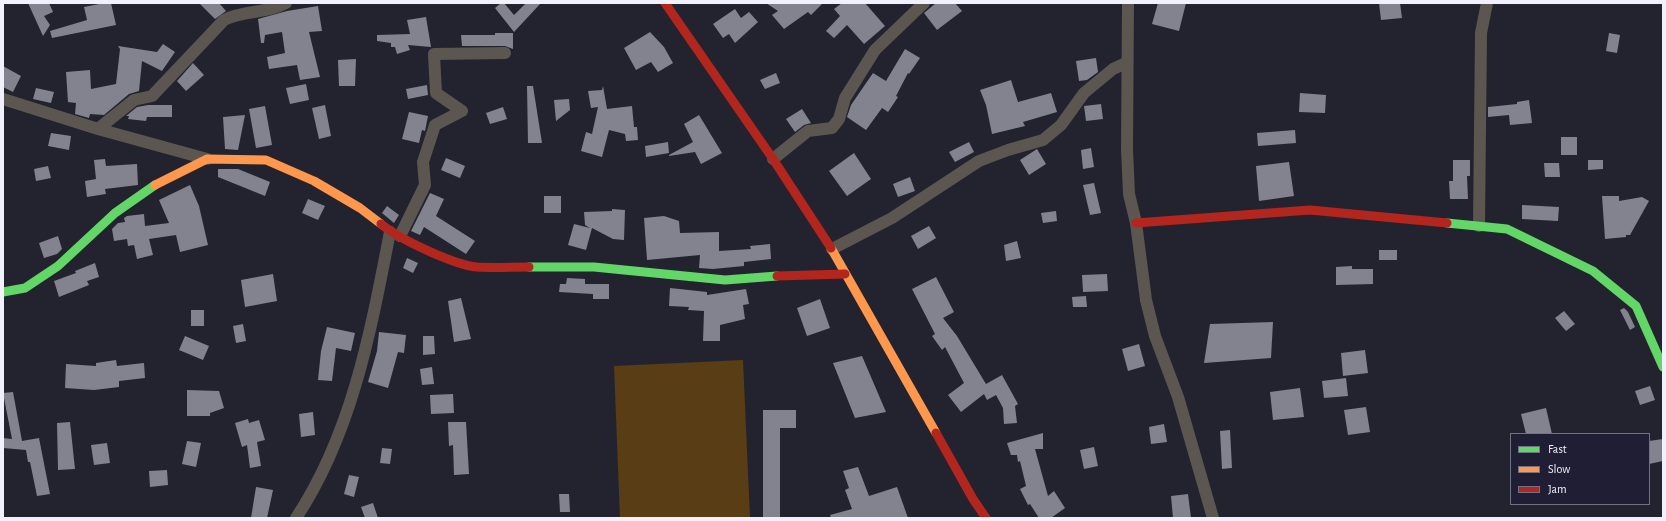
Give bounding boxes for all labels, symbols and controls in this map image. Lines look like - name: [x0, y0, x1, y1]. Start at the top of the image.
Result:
- legend: [1510, 433, 1650, 505]
- text: Fast: [1548, 443, 1567, 455]
- text: Slow: [1548, 463, 1570, 475]
- text: Jam: [1548, 483, 1567, 495]

